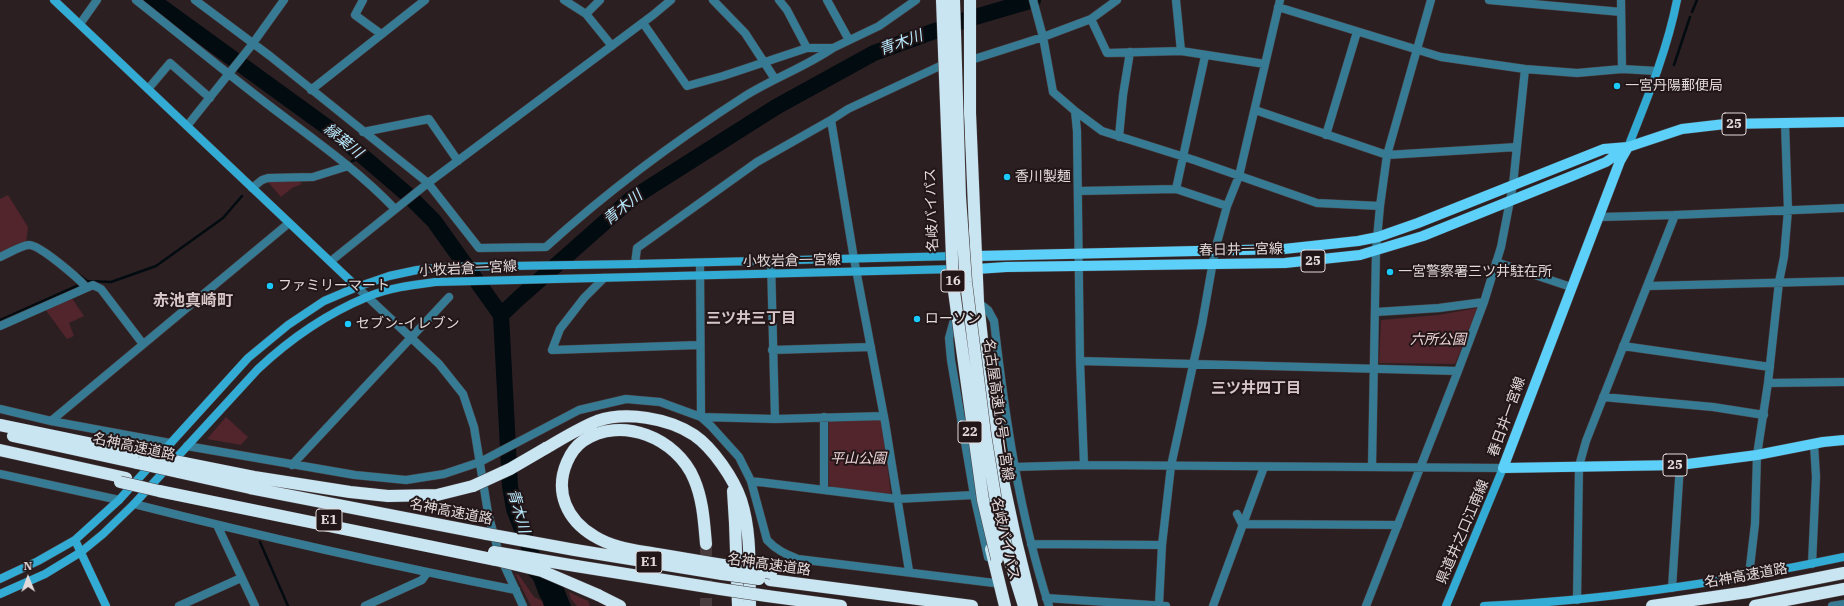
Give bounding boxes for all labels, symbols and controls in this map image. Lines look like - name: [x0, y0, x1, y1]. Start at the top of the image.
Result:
- water label: 青木川: [877, 27, 925, 59]
- place label: 一宮丹陽郵便局: [1625, 78, 1723, 94]
- marker: 一宮丹陽郵便局: [1612, 81, 1622, 91]
- road number: 25: [1722, 113, 1746, 135]
- water label: 縁葉川: [320, 120, 366, 162]
- street label: 名岐バイパス: [922, 168, 942, 252]
- place label: 香川製麺: [1015, 169, 1071, 185]
- marker: 香川製麺: [1002, 172, 1012, 182]
- water label: 青木川: [600, 187, 646, 229]
- street label: 春日井一宮線: [1199, 241, 1283, 259]
- road number: 25: [1301, 250, 1325, 272]
- street label: 小牧岩倉一宮線: [743, 252, 841, 270]
- street label: 小牧岩倉一宮線: [419, 258, 517, 280]
- place label: 一宮警察署三ツ井駐在所: [1398, 264, 1552, 280]
- marker: 一宮警察署三ツ井駐在所: [1385, 267, 1395, 277]
- road number: 16: [941, 270, 965, 292]
- place label: ファミリーマート: [278, 278, 390, 294]
- marker: ファミリーマート: [265, 281, 275, 291]
- district label: 赤池真崎町: [153, 291, 233, 311]
- district label: 三ツ井三丁目: [706, 310, 796, 328]
- place label: ローソン: [925, 311, 981, 327]
- marker: ローソン: [912, 314, 922, 324]
- place label: セブン-イレブン: [356, 316, 460, 332]
- marker: セブン-イレブン: [343, 319, 353, 329]
- park label: 六所公園: [1410, 332, 1466, 348]
- street label: 名古屋高速16号一宮線: [980, 338, 1016, 482]
- street label: 春日井一宮線: [1485, 375, 1529, 459]
- district label: 三ツ井四丁目: [1211, 380, 1301, 398]
- road number: 22: [958, 421, 982, 443]
- street label: 名神高速道路: [91, 430, 177, 464]
- park label: 平山公園: [830, 451, 886, 467]
- road number: 25: [1663, 454, 1687, 476]
- street label: 県道井之口江南線: [1433, 477, 1493, 587]
- water label: 青木川: [503, 487, 533, 535]
- street label: 名神高速道路: [408, 496, 494, 528]
- street label: 名岐バイパス: [987, 496, 1023, 582]
- road number: E1: [316, 509, 342, 531]
- road number: E1: [636, 551, 662, 573]
- street label: 名神高速道路: [726, 551, 812, 579]
- north arrow: [8, 558, 48, 598]
- text: N: [23, 559, 32, 573]
- street label: 名神高速道路: [1703, 560, 1789, 592]

